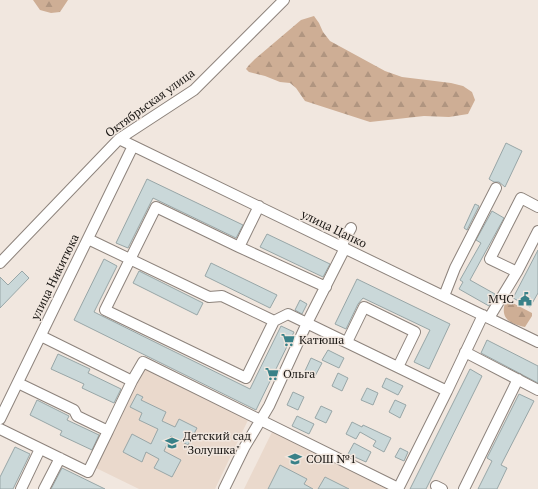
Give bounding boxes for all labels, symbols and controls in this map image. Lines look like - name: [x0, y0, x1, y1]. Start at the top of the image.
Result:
- street label: Октябрьская улица: [102, 65, 197, 140]
- street label: улица Цапко: [298, 206, 370, 251]
- street label: улица Никитюка: [27, 231, 82, 323]
- place label: МЧС: [488, 291, 514, 306]
- public building icon: МЧС: [517, 291, 533, 307]
- supermarket icon: Катюша: [280, 332, 296, 348]
- place label: Катюша: [299, 332, 344, 347]
- supermarket icon: Ольга: [264, 366, 280, 382]
- place label: Ольга: [283, 366, 315, 381]
- place label: Детский сад "Золушка": [183, 428, 251, 457]
- school or university icon: Детский сад "Золушка": [164, 435, 180, 451]
- school or university icon: СОШ №1: [287, 451, 303, 467]
- place label: СОШ №1: [306, 451, 356, 466]

